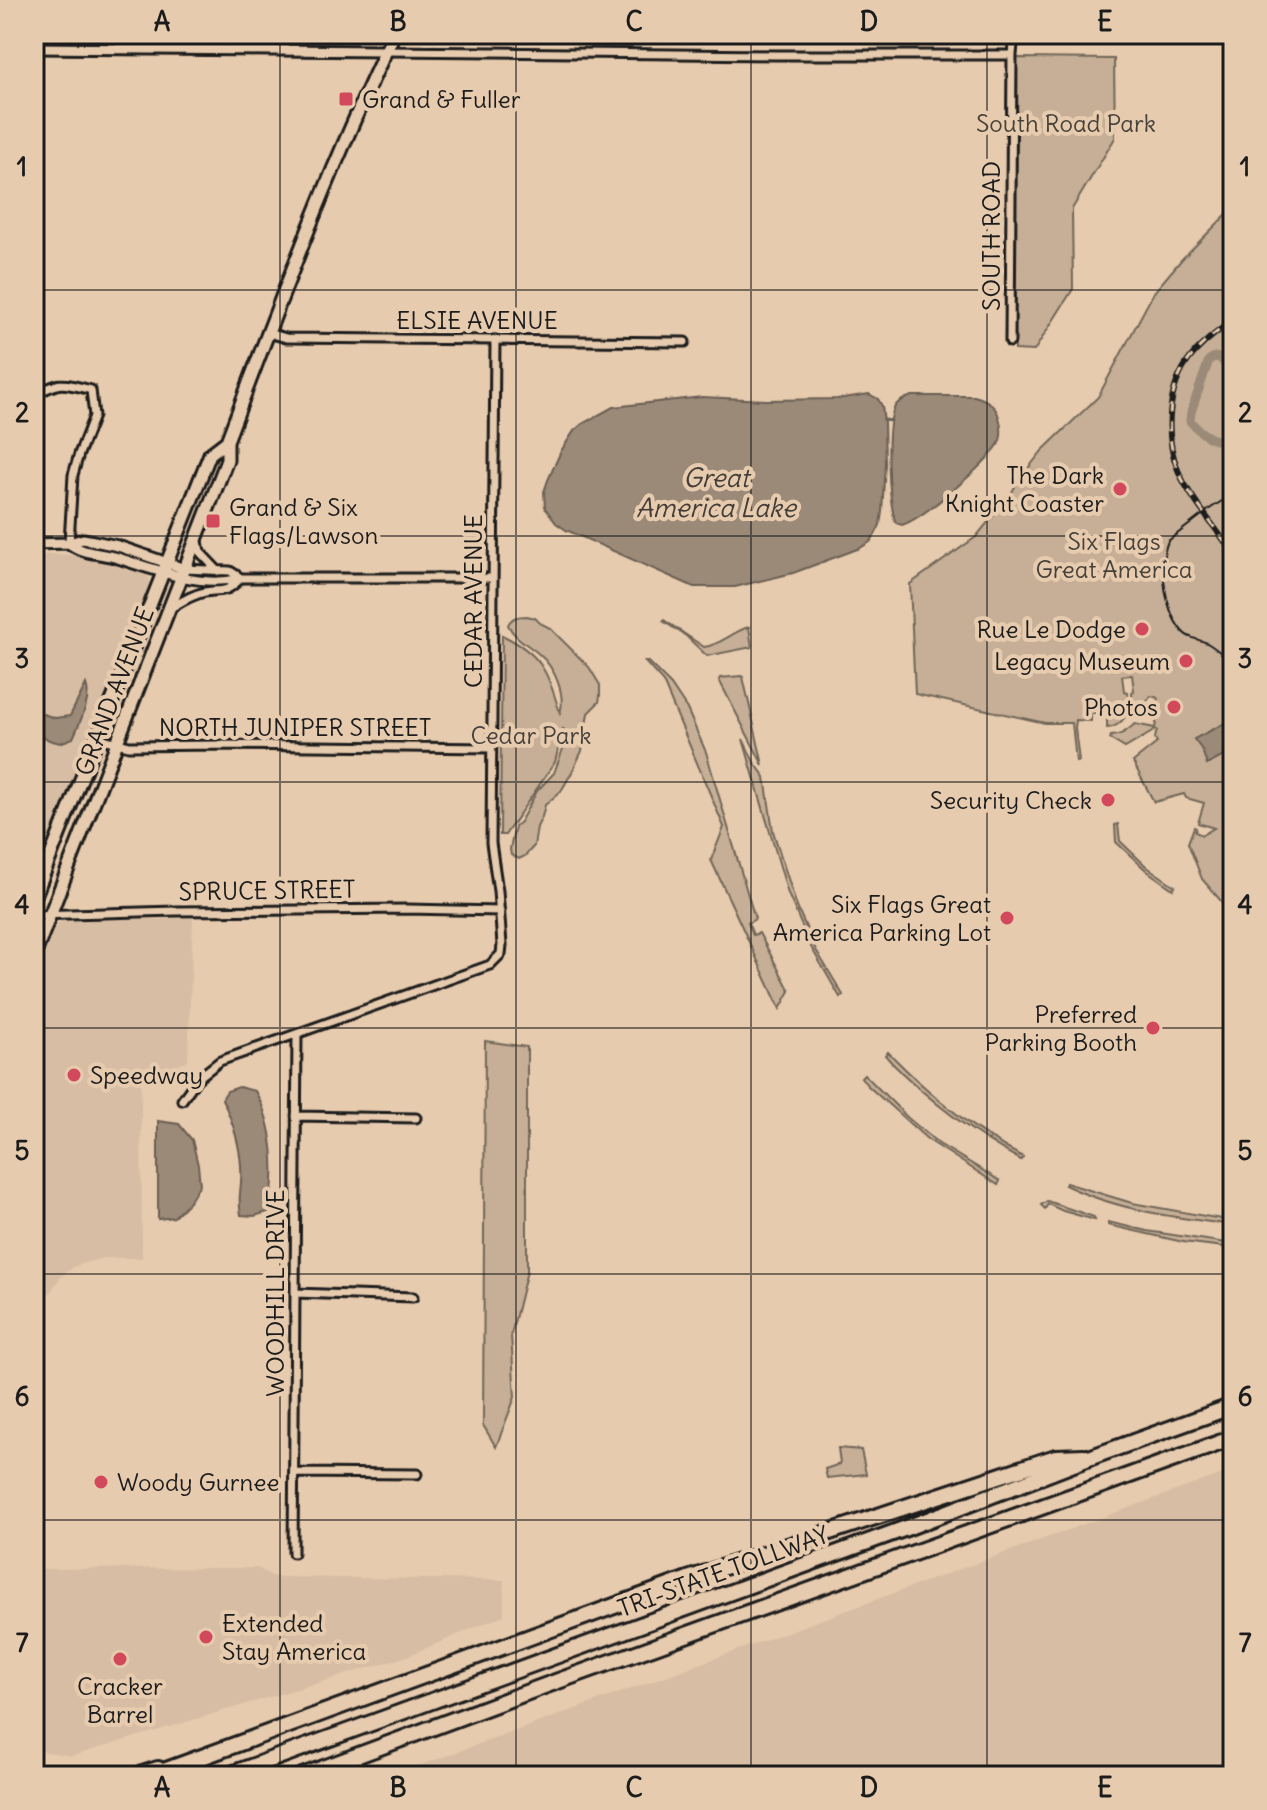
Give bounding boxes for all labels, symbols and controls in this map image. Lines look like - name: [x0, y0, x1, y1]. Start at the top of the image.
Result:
- text: A: [154, 5, 171, 38]
- text: B: [389, 5, 407, 38]
- text: C: [625, 5, 643, 38]
- text: D: [860, 5, 878, 38]
- text: E: [1097, 5, 1113, 38]
- place label: Grand & Fuller: [362, 84, 521, 114]
- marker: Grand & Fuller: [337, 90, 355, 108]
- park label: South Road Park: [976, 108, 1156, 138]
- text: 1: [17, 150, 27, 183]
- text: 1: [1240, 150, 1250, 183]
- street label: SOUTH ROAD: [976, 161, 1006, 311]
- street label: ELSIE AVENUE: [396, 305, 558, 335]
- text: 2: [15, 396, 29, 429]
- text: 2: [1238, 396, 1252, 429]
- place label: The Dark Knight Coaster: [945, 460, 1104, 518]
- water label: Great America Lake: [636, 461, 798, 524]
- marker: The Dark Knight Coaster: [1111, 480, 1129, 498]
- place label: Grand & Six Flags/Lawson: [229, 492, 378, 550]
- marker: Grand & Six Flags/Lawson: [204, 512, 222, 530]
- street label: CEDAR AVENUE: [458, 514, 488, 688]
- park label: Six Flags Great America: [1035, 526, 1193, 584]
- street label: GRAND AVENUE: [68, 602, 160, 780]
- place label: Rue Le Dodge: [976, 614, 1126, 644]
- marker: Rue Le Dodge: [1133, 620, 1151, 638]
- text: 3: [15, 642, 29, 675]
- text: 3: [1238, 642, 1252, 675]
- place label: Legacy Museum: [994, 646, 1170, 676]
- marker: Legacy Museum: [1177, 652, 1195, 670]
- place label: Photos: [1084, 692, 1158, 722]
- marker: Photos: [1165, 698, 1183, 716]
- street label: NORTH JUNIPER STREET: [159, 712, 431, 742]
- park label: Cedar Park: [470, 720, 592, 750]
- place label: Security Check: [930, 785, 1092, 815]
- marker: Security Check: [1099, 791, 1117, 809]
- street label: SPRUCE STREET: [178, 873, 356, 907]
- text: 4: [14, 888, 30, 921]
- text: 4: [1237, 888, 1253, 921]
- place label: Six Flags Great America Parking Lot: [773, 889, 991, 947]
- marker: Six Flags Great America Parking Lot: [998, 909, 1016, 927]
- place label: Preferred Parking Booth: [985, 999, 1137, 1057]
- marker: Preferred Parking Booth: [1144, 1019, 1162, 1037]
- place label: Speedway: [90, 1060, 203, 1090]
- marker: Speedway: [65, 1066, 83, 1084]
- text: 5: [15, 1134, 30, 1167]
- text: 5: [1238, 1134, 1253, 1167]
- street label: WOODHILL DRIVE: [260, 1189, 290, 1397]
- text: 6: [14, 1380, 30, 1413]
- text: 6: [1237, 1380, 1253, 1413]
- place label: Woody Gurnee: [117, 1467, 279, 1497]
- marker: Woody Gurnee: [92, 1473, 110, 1491]
- street label: TRI-STATE TOLLWAY: [613, 1519, 833, 1623]
- place label: Extended Stay America: [222, 1608, 366, 1666]
- text: 7: [16, 1626, 29, 1659]
- text: 7: [1239, 1626, 1252, 1659]
- marker: Extended Stay America: [197, 1628, 215, 1646]
- marker: Cracker Barrel: [111, 1650, 129, 1668]
- place label: Cracker Barrel: [77, 1671, 163, 1729]
- text: A: [154, 1771, 171, 1804]
- text: B: [389, 1771, 407, 1804]
- text: C: [625, 1771, 643, 1804]
- text: D: [860, 1771, 878, 1804]
- text: E: [1097, 1771, 1113, 1804]

